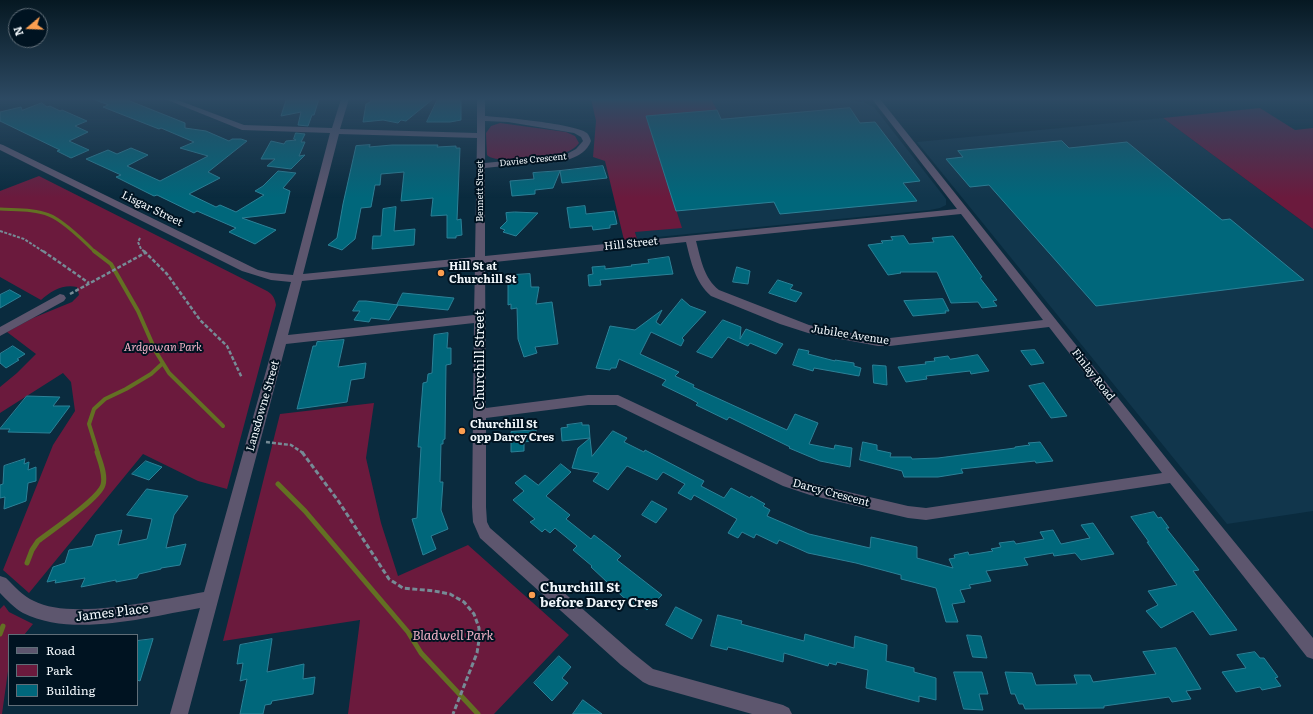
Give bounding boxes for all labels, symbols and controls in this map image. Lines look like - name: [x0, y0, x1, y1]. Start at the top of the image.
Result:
- north arrow: [8, 8, 48, 48]
- text: N: [9, 25, 27, 39]
- street label: Davies Crescent: [499, 151, 567, 169]
- street label: Bennett Street: [475, 160, 485, 222]
- street label: Lisgar Street: [119, 189, 185, 229]
- street label: Hill Street: [603, 235, 659, 253]
- place label: Hill St at Churchill St: [449, 260, 517, 286]
- marker: Hill St at Churchill St: [436, 268, 446, 278]
- street label: Churchill Street: [472, 310, 488, 410]
- street label: Jubilee Avenue: [810, 322, 890, 348]
- park label: Ardgowan Park: [124, 341, 202, 355]
- street label: Finlay Road: [1069, 347, 1117, 403]
- street label: Lansdowne Street: [244, 359, 282, 453]
- place label: Churchill St opp Darcy Cres: [470, 418, 554, 444]
- marker: Churchill St opp Darcy Cres: [457, 426, 467, 436]
- street label: Darcy Crescent: [791, 476, 871, 510]
- place label: Churchill St before Darcy Cres: [540, 580, 658, 611]
- marker: Churchill St before Darcy Cres: [527, 590, 537, 600]
- street label: James Place: [75, 601, 149, 625]
- park label: Bladwell Park: [412, 628, 494, 644]
- legend: [8, 634, 138, 706]
- text: Road: [46, 641, 75, 659]
- text: Park: [46, 661, 72, 679]
- text: Building: [46, 681, 95, 699]

